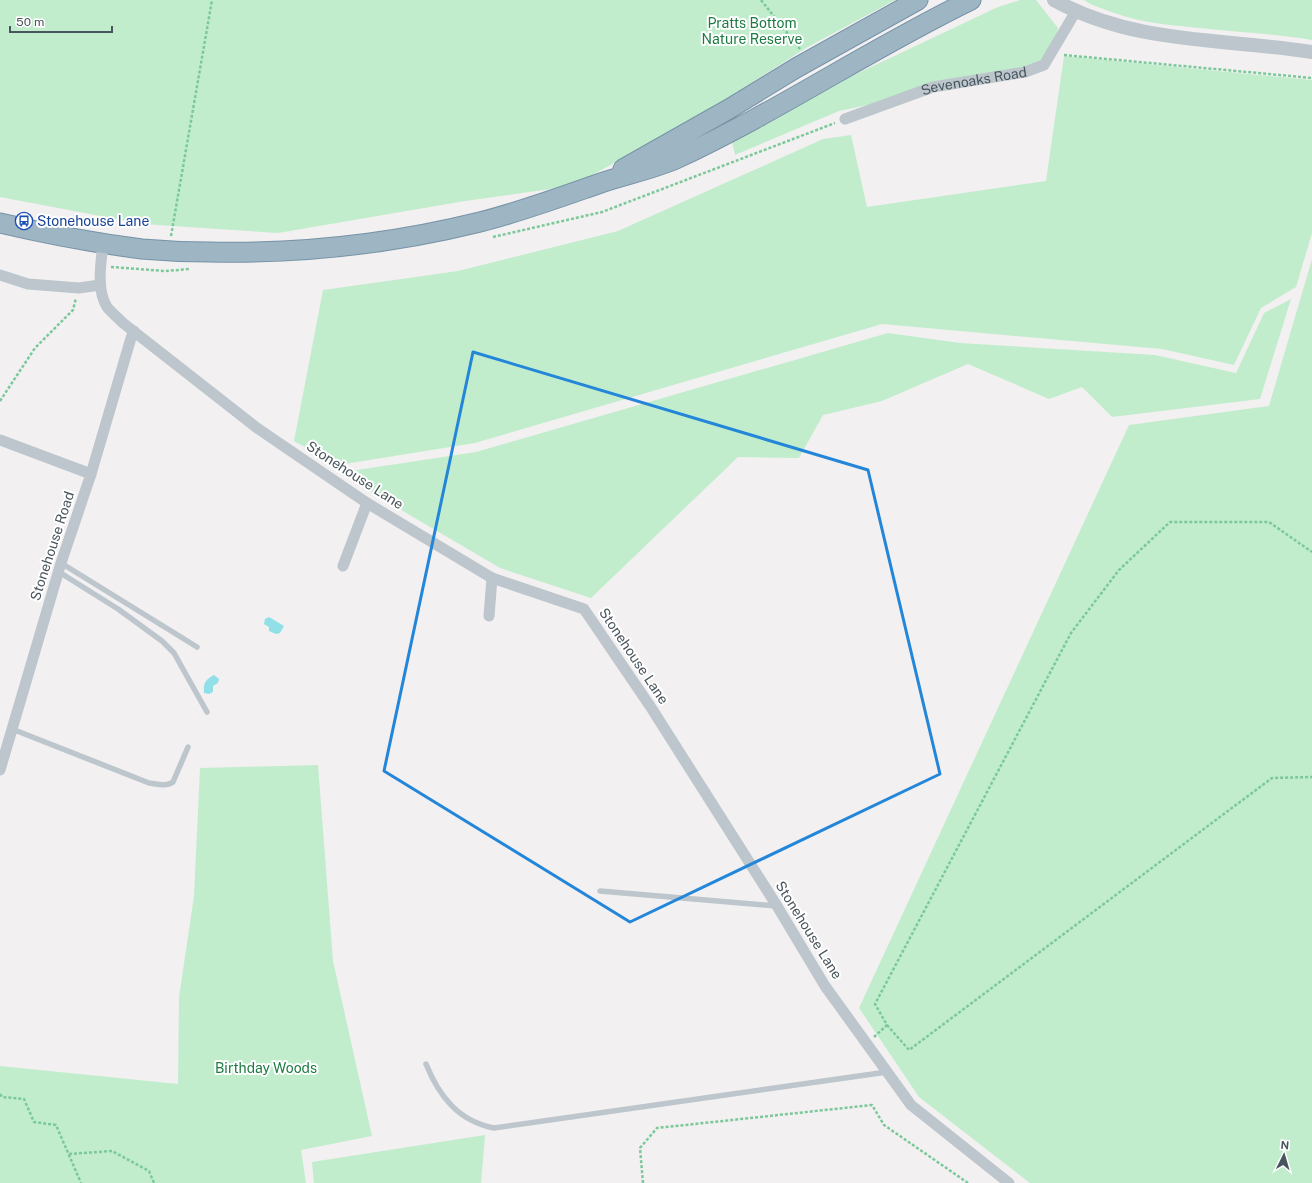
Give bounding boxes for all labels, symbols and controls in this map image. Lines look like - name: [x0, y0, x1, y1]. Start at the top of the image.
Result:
- scale bar: [10, 8, 112, 34]
- text: 50 m: [16, 15, 44, 29]
- park label: Pratts Bottom Nature Reserve: [702, 15, 802, 47]
- street label: Sevenoaks Road: [919, 64, 1028, 99]
- bus stop icon: Stonehouse Lane: [14, 211, 34, 231]
- place label: Stonehouse Lane: [37, 213, 149, 229]
- street label: Stonehouse Lane: [304, 438, 407, 512]
- street label: Stonehouse Road: [27, 489, 77, 603]
- street label: Stonehouse Lane: [596, 605, 672, 707]
- street label: Stonehouse Lane: [772, 878, 846, 982]
- park label: Birthday Woods: [215, 1060, 317, 1076]
- north arrow: [1264, 1135, 1304, 1175]
- text: N: [1280, 1139, 1290, 1151]

